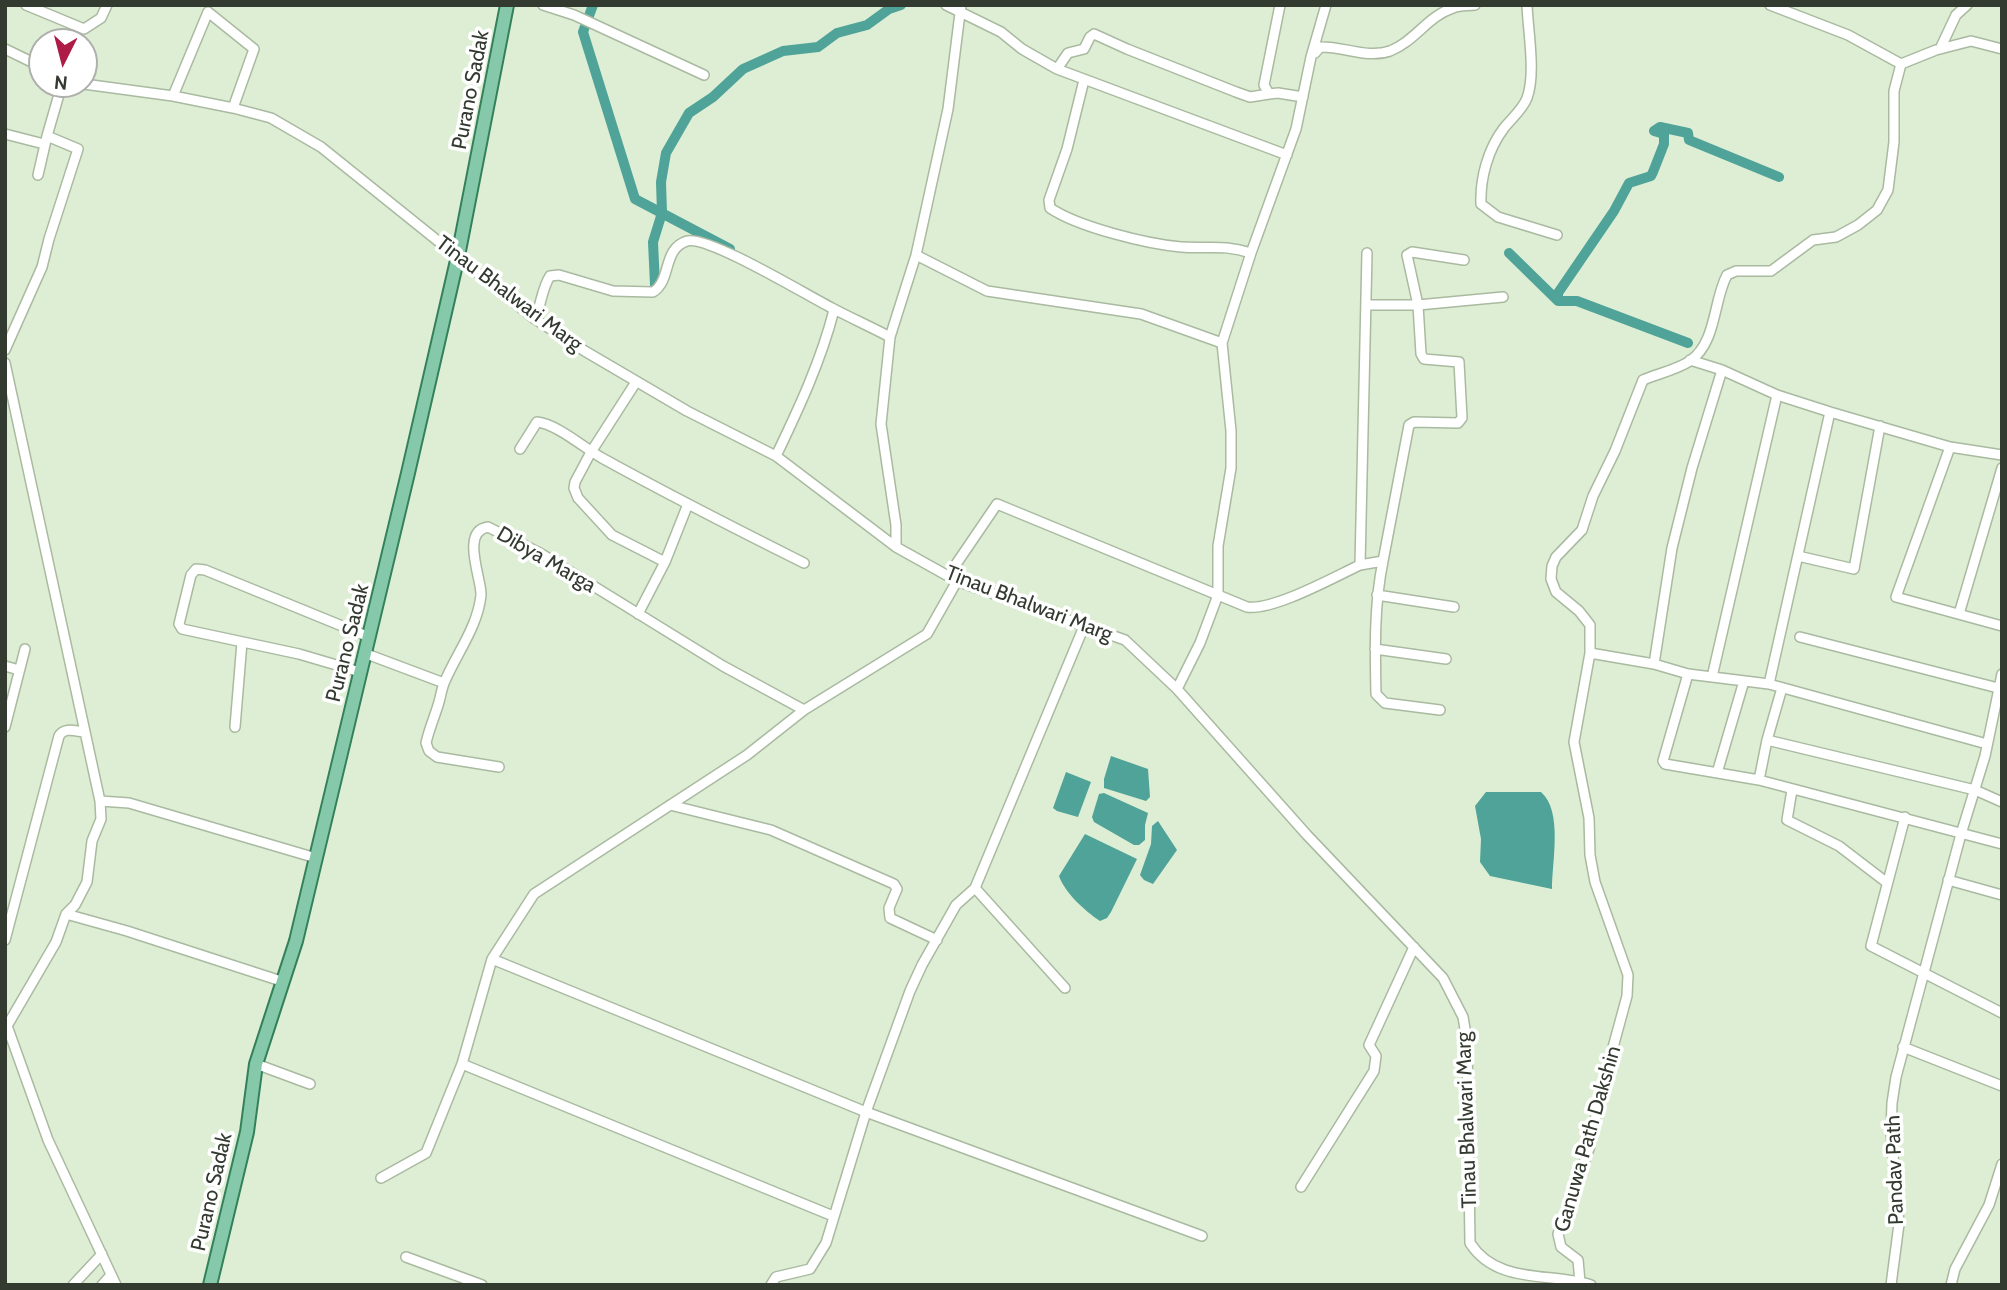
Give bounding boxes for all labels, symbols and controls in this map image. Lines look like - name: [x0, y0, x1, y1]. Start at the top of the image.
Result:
- north arrow: [28, 28, 98, 98]
- street label: Purano Sadak: [447, 28, 495, 152]
- text: N: [53, 70, 69, 95]
- street label: Tinau Bhalwari Marg: [431, 231, 587, 357]
- street label: Dibya Marga: [492, 522, 600, 598]
- street label: Tinau Bhalwari Marg: [942, 561, 1116, 647]
- street label: Purano Sadak: [321, 581, 375, 705]
- street label: Tinau Bhalwari Marg: [1451, 1031, 1483, 1209]
- street label: Ganuwa Path Dakshin: [1549, 1043, 1627, 1235]
- street label: Pandav Path: [1880, 1115, 1910, 1225]
- street label: Purano Sadak: [186, 1130, 238, 1254]

